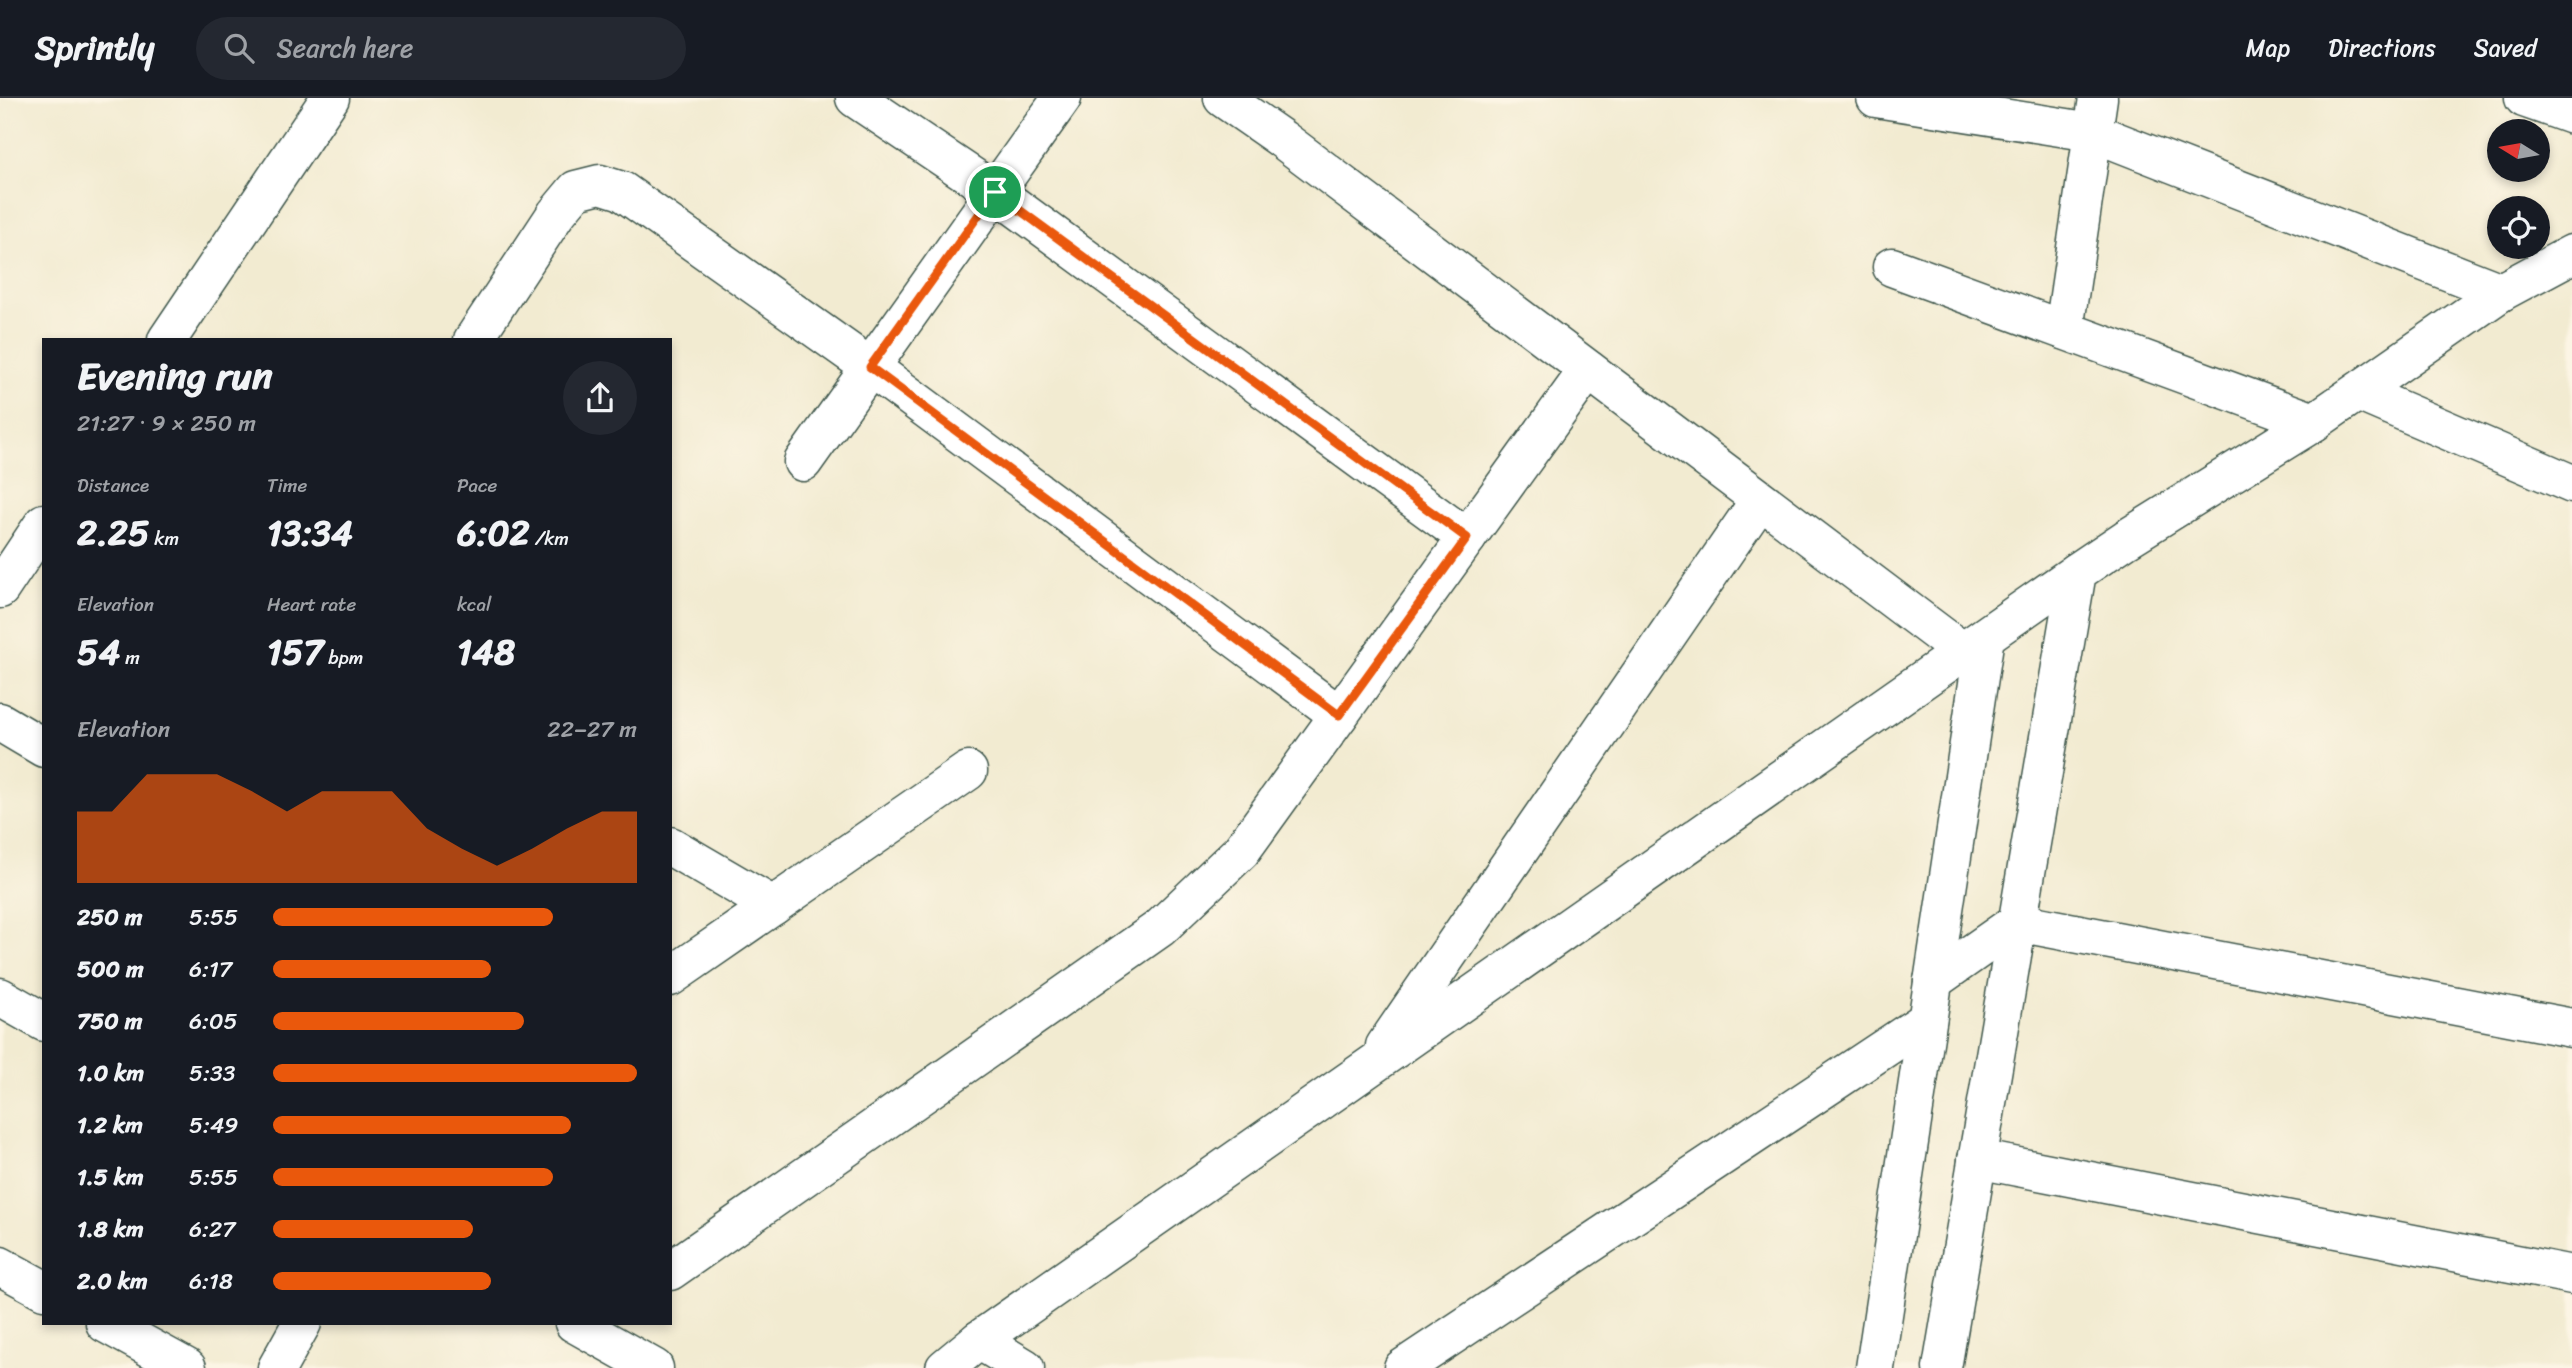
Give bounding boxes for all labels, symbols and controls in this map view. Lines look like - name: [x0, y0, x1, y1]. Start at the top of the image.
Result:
- search box: [196, 17, 686, 80]
- text: Sprintly: [35, 19, 154, 77]
- text: Search here: [276, 25, 413, 71]
- text: Map: [2246, 27, 2290, 69]
- text: Directions: [2328, 27, 2436, 69]
- text: Saved: [2474, 27, 2537, 69]
- icon: search: [220, 29, 258, 67]
- north arrow: [2487, 119, 2550, 182]
- map controls: [2487, 119, 2550, 259]
- pin: [965, 162, 1025, 222]
- icon: arrive: [976, 173, 1014, 211]
- button: locate: [2487, 196, 2550, 259]
- text: Evening run: [77, 343, 273, 410]
- button: share: [563, 361, 637, 435]
- text: 21:27 · 9 × 250 m: [77, 403, 256, 444]
- text: Distance: [77, 469, 149, 502]
- text: Time: [267, 469, 307, 502]
- text: Pace: [457, 469, 497, 502]
- text: 2.25: [77, 502, 149, 564]
- text: 13:34: [267, 502, 353, 564]
- text: 6:02: [457, 502, 530, 564]
- text: km: [149, 522, 179, 555]
- text: /km: [530, 522, 569, 555]
- text: Elevation: [77, 588, 154, 621]
- text: Heart rate: [267, 588, 356, 621]
- text: kcal: [457, 588, 492, 621]
- text: 54: [77, 621, 120, 683]
- text: 157: [267, 621, 323, 683]
- text: 148: [457, 621, 515, 683]
- text: m: [120, 641, 140, 674]
- text: bpm: [323, 641, 363, 674]
- text: Elevation: [77, 709, 170, 750]
- text: 22–27 m: [547, 709, 637, 750]
- text: 250 m: [77, 897, 143, 938]
- text: 5:55: [189, 897, 238, 938]
- text: 500 m: [77, 949, 144, 990]
- text: 6:17: [189, 949, 232, 990]
- text: 750 m: [77, 1001, 142, 1042]
- text: 6:05: [189, 1001, 238, 1042]
- text: 1.0 km: [77, 1053, 144, 1094]
- text: 5:33: [189, 1053, 235, 1094]
- text: 1.2 km: [77, 1105, 143, 1146]
- text: 5:49: [189, 1105, 239, 1146]
- text: 1.5 km: [77, 1157, 144, 1198]
- text: 5:55: [189, 1157, 238, 1198]
- text: 1.8 km: [77, 1209, 144, 1250]
- text: 6:27: [189, 1209, 235, 1250]
- text: 2.0 km: [77, 1261, 148, 1302]
- text: 6:18: [189, 1261, 233, 1302]

